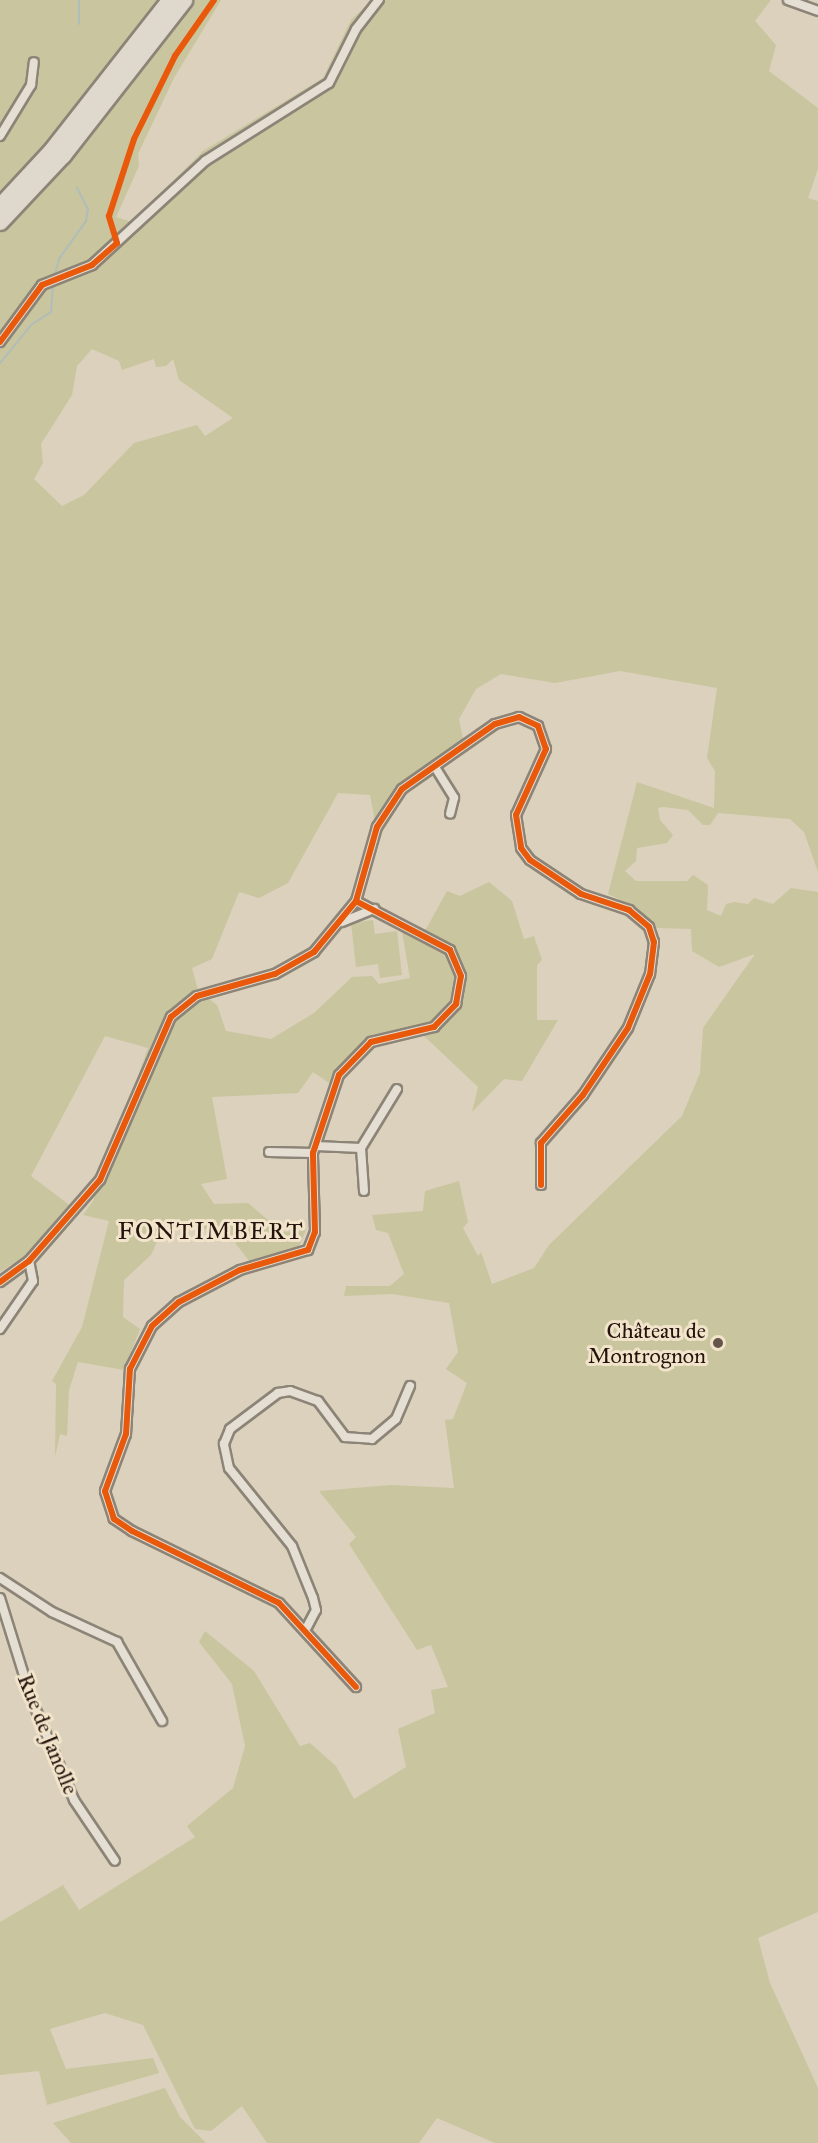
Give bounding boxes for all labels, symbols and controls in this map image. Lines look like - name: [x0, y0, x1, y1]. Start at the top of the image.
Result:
- district label: FONTIMBERT: [118, 1218, 304, 1246]
- place label: Château de Montrognon: [588, 1317, 706, 1368]
- marker: Château de Montrognon: [711, 1336, 725, 1350]
- street label: Rue de Janolle: [12, 1670, 84, 1798]

